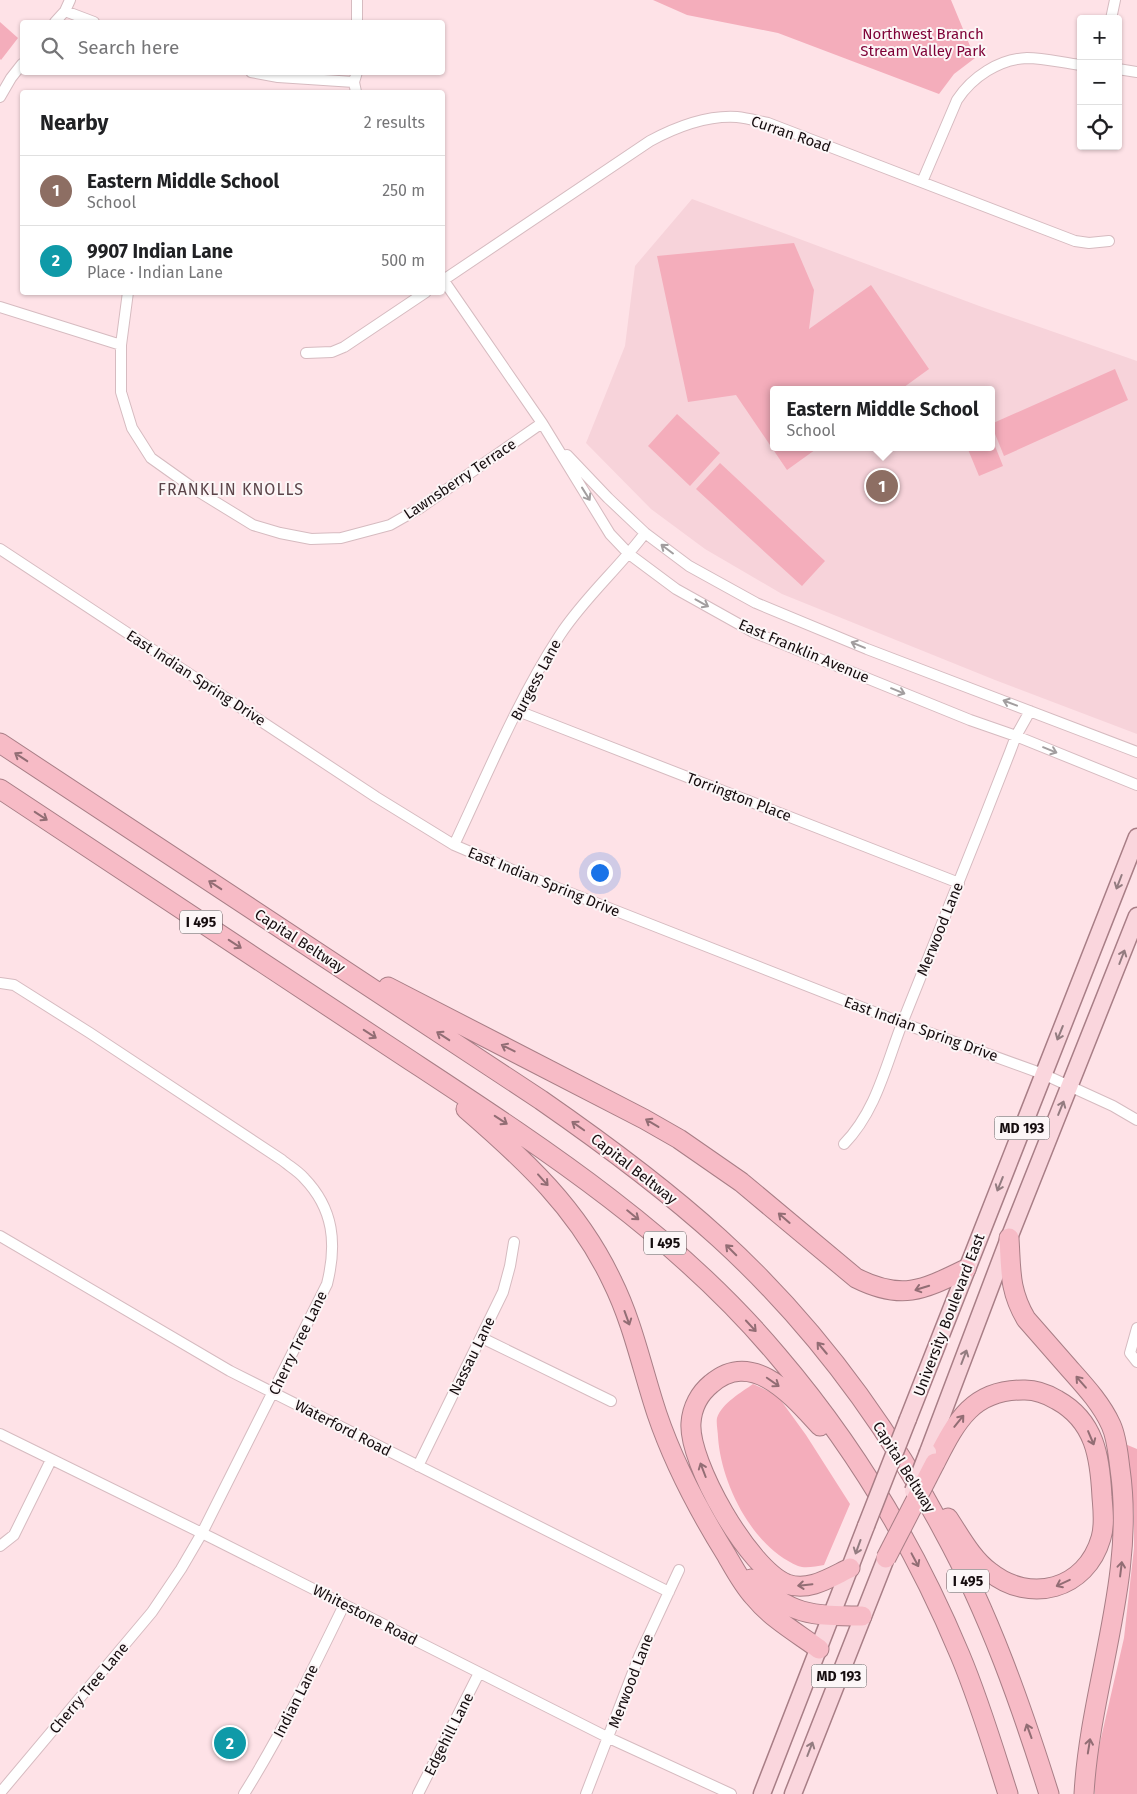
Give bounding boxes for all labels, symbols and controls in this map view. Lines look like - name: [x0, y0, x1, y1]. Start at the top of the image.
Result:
- map controls: [1077, 15, 1122, 150]
- button: +: [1077, 15, 1122, 60]
- search box: [20, 20, 445, 75]
- park label: Northwest Branch Stream Valley Park: [860, 25, 986, 60]
- icon: search: [38, 34, 66, 62]
- text: Search here: [78, 36, 179, 59]
- button: −: [1077, 60, 1122, 105]
- button: locate: [1077, 105, 1122, 150]
- text: Nearby: [40, 110, 108, 136]
- street label: Curran Road: [749, 112, 833, 156]
- text: 2 results: [364, 113, 425, 132]
- text: Eastern Middle School: [87, 170, 279, 193]
- text: 1: [52, 181, 60, 200]
- text: 250 m: [382, 181, 425, 200]
- text: School: [87, 193, 136, 212]
- text: 9907 Indian Lane: [87, 240, 233, 263]
- text: 2: [52, 251, 60, 270]
- text: 500 m: [381, 251, 425, 270]
- text: Place · Indian Lane: [87, 263, 223, 282]
- popup: [770, 386, 995, 451]
- text: Eastern Middle School: [786, 398, 979, 421]
- text: School: [786, 421, 836, 440]
- street label: Lawnsberry Terrace: [401, 435, 519, 523]
- pin: 1: [866, 467, 898, 505]
- district label: FRANKLIN KNOLLS: [158, 480, 304, 499]
- one-way arrow: [581, 487, 591, 501]
- one-way arrow: [660, 544, 674, 554]
- one-way arrow: [694, 599, 709, 609]
- street label: East Franklin Avenue: [736, 615, 872, 687]
- street label: East Indian Spring Drive: [123, 626, 269, 730]
- street label: Burgess Lane: [507, 636, 565, 724]
- one-way arrow: [851, 640, 866, 650]
- one-way arrow: [890, 687, 905, 696]
- one-way arrow: [1003, 698, 1018, 708]
- one-way arrow: [1042, 745, 1057, 755]
- one-way arrow: [14, 752, 28, 762]
- street label: Torrington Place: [684, 769, 794, 825]
- one-way arrow: [33, 811, 47, 821]
- street label: East Indian Spring Drive: [465, 843, 623, 921]
- your location: [587, 860, 613, 886]
- one-way arrow: [1114, 874, 1124, 889]
- one-way arrow: [208, 880, 222, 890]
- street label: Merwood Lane: [913, 880, 967, 978]
- street label: Capital Beltway: [251, 905, 349, 977]
- road number: I 495: [180, 910, 222, 934]
- one-way arrow: [227, 940, 241, 950]
- one-way arrow: [1117, 950, 1127, 965]
- street label: East Indian Spring Drive: [842, 993, 1000, 1065]
- one-way arrow: [1054, 1025, 1064, 1040]
- one-way arrow: [363, 1029, 377, 1039]
- one-way arrow: [436, 1031, 450, 1041]
- one-way arrow: [501, 1043, 516, 1052]
- one-way arrow: [1056, 1101, 1066, 1116]
- one-way arrow: [494, 1115, 508, 1126]
- road number: MD 193: [994, 1116, 1050, 1140]
- one-way arrow: [646, 1118, 660, 1128]
- one-way arrow: [571, 1121, 585, 1131]
- street label: Capital Beltway: [587, 1130, 681, 1209]
- one-way arrow: [537, 1174, 549, 1187]
- one-way arrow: [995, 1176, 1004, 1192]
- one-way arrow: [626, 1210, 639, 1221]
- one-way arrow: [778, 1212, 791, 1223]
- street label: University Boulevard East: [910, 1231, 989, 1399]
- road number: I 495: [644, 1232, 686, 1254]
- one-way arrow: [726, 1245, 738, 1257]
- one-way arrow: [914, 1284, 930, 1294]
- street label: Cherry Tree Lane: [265, 1288, 331, 1398]
- one-way arrow: [623, 1310, 632, 1325]
- street label: Nassau Lane: [445, 1314, 499, 1398]
- one-way arrow: [745, 1320, 757, 1333]
- one-way arrow: [816, 1342, 827, 1355]
- one-way arrow: [959, 1350, 969, 1365]
- one-way arrow: [1076, 1376, 1087, 1389]
- one-way arrow: [766, 1377, 780, 1387]
- street label: Waterford Road: [292, 1396, 394, 1460]
- one-way arrow: [953, 1415, 964, 1428]
- street label: Capital Beltway: [869, 1418, 940, 1516]
- one-way arrow: [1087, 1430, 1097, 1445]
- one-way arrow: [698, 1463, 707, 1478]
- one-way arrow: [853, 1539, 862, 1554]
- one-way arrow: [911, 1553, 921, 1567]
- one-way arrow: [1116, 1561, 1126, 1577]
- road number: I 495: [947, 1570, 989, 1592]
- one-way arrow: [1056, 1578, 1071, 1588]
- one-way arrow: [798, 1580, 814, 1590]
- street label: Whitestone Road: [310, 1581, 420, 1649]
- street label: Merwood Lane: [605, 1631, 657, 1731]
- street label: Cherry Tree Lane: [46, 1639, 132, 1737]
- street label: Indian Lane: [270, 1661, 322, 1741]
- road number: MD 193: [812, 1664, 866, 1688]
- street label: Edgehill Lane: [420, 1690, 478, 1778]
- pin: 2: [214, 1724, 246, 1762]
- one-way arrow: [1024, 1724, 1033, 1739]
- one-way arrow: [1084, 1738, 1094, 1754]
- one-way arrow: [806, 1741, 815, 1757]

